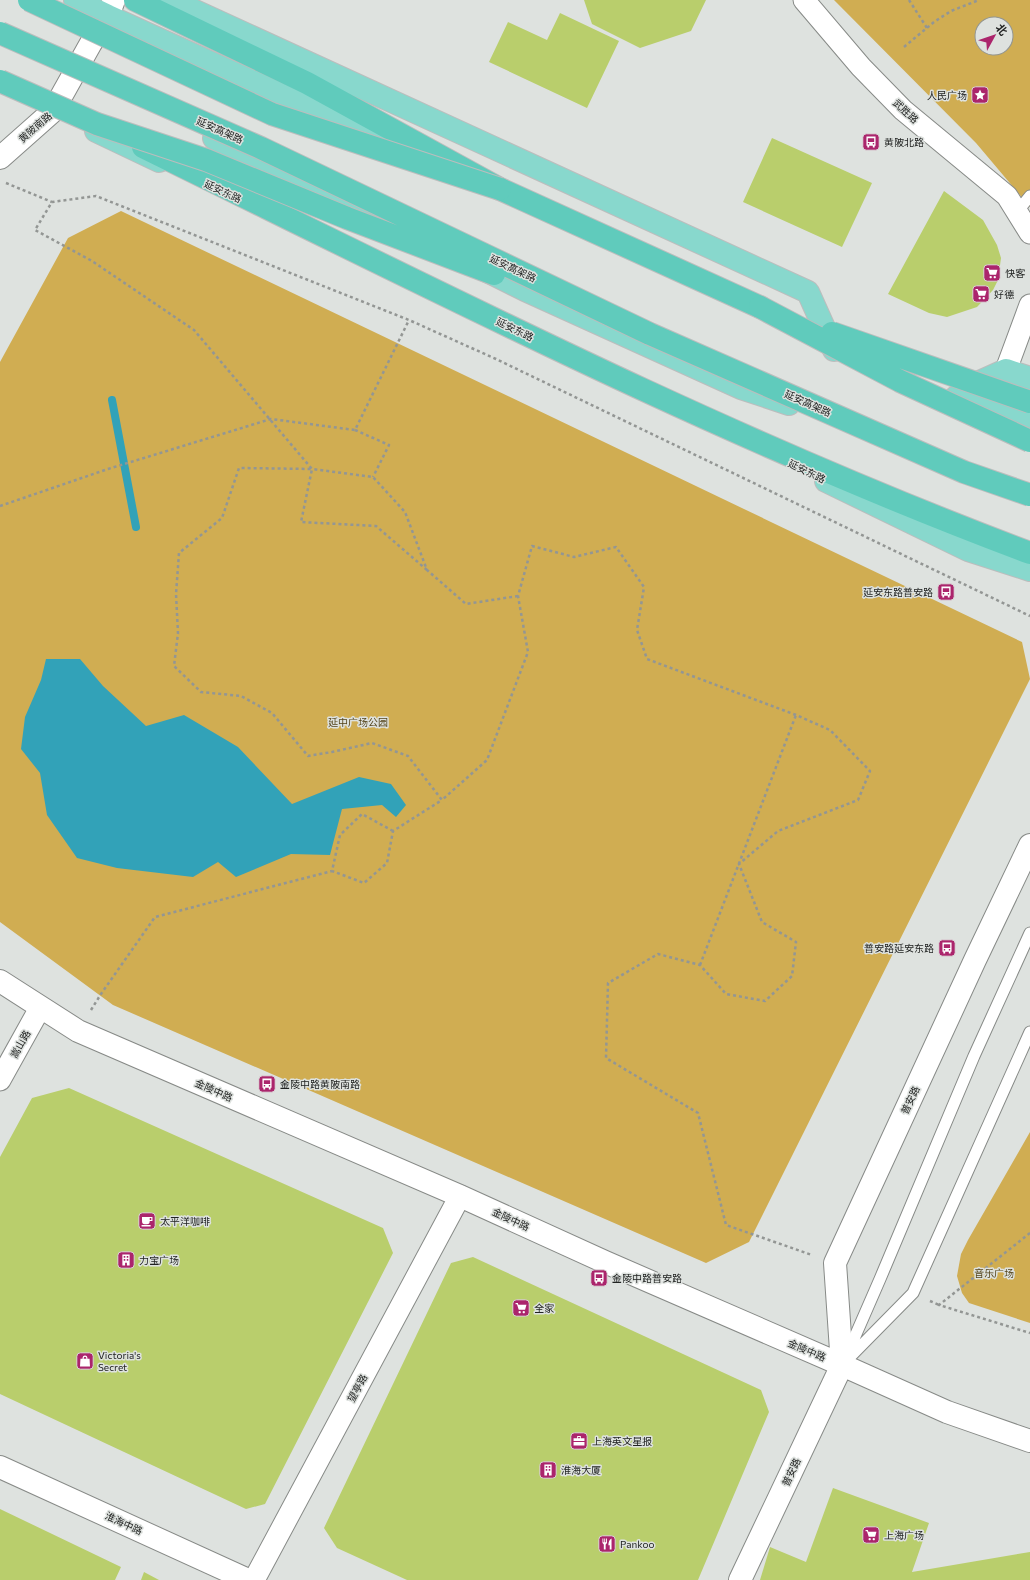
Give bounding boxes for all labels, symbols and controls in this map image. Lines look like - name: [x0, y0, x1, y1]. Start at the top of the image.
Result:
- north arrow: [974, 16, 1014, 56]
- text: 北: [994, 21, 1011, 38]
- place icon: 人民广场: [970, 85, 990, 105]
- place label: 人民广场: [927, 89, 967, 101]
- street label: 武胜路: [891, 96, 921, 126]
- street label: 黄陂南路: [16, 109, 54, 145]
- street label: 延安高架路: [195, 114, 245, 146]
- bus stop icon: 黄陂北路: [861, 132, 881, 152]
- place label: 黄陂北路: [884, 136, 924, 148]
- street label: 延安东路: [202, 177, 244, 205]
- street label: 延安高架路: [488, 252, 538, 284]
- supermarket icon: 快客: [982, 263, 1002, 283]
- place label: 快客: [1005, 267, 1026, 279]
- supermarket icon: 好德: [971, 284, 991, 304]
- place label: 好德: [994, 288, 1014, 300]
- street label: 延安东路: [494, 315, 536, 343]
- street label: 延安高架路: [783, 387, 833, 419]
- street label: 延安东路: [786, 457, 828, 485]
- bus stop icon: 延安东路普安路: [936, 582, 956, 602]
- place label: 延安东路普安路: [863, 586, 933, 598]
- park label: 延中广场公园: [328, 716, 388, 728]
- bus stop icon: 普安路延安东路: [937, 938, 957, 958]
- place label: 普安路延安东路: [864, 942, 934, 954]
- street label: 嵩山路: [7, 1028, 33, 1060]
- bus stop icon: 金陵中路黄陂南路: [257, 1074, 277, 1094]
- street label: 金陵中路: [193, 1076, 235, 1104]
- place label: 金陵中路黄陂南路: [280, 1078, 360, 1090]
- street label: 普安路: [898, 1084, 922, 1116]
- street label: 金陵中路: [490, 1205, 532, 1233]
- cafe icon: 太平洋咖啡: [137, 1211, 157, 1231]
- place label: 太平洋咖啡: [160, 1215, 210, 1227]
- building icon: 力宝广场: [116, 1250, 136, 1270]
- place label: 力宝广场: [139, 1254, 179, 1266]
- park label: 音乐广场: [974, 1267, 1014, 1279]
- bus stop icon: 金陵中路普安路: [589, 1268, 609, 1288]
- place label: 金陵中路普安路: [612, 1272, 682, 1284]
- supermarket icon: 全家: [511, 1298, 531, 1318]
- place label: 全家: [534, 1302, 555, 1314]
- street label: 金陵中路: [786, 1337, 828, 1363]
- place label: Victoria's Secret: [98, 1349, 141, 1373]
- shop icon: Victoria's Secret: [75, 1351, 95, 1371]
- street label: 望亭路: [345, 1372, 369, 1404]
- office icon: 上海英文星报: [569, 1431, 589, 1451]
- place label: 上海英文星报: [592, 1435, 652, 1447]
- street label: 普安路: [779, 1456, 803, 1488]
- building icon: 淮海大厦: [538, 1460, 558, 1480]
- place label: 淮海大厦: [561, 1464, 601, 1476]
- street label: 淮海中路: [103, 1509, 145, 1537]
- supermarket icon: 上海广场: [861, 1525, 881, 1545]
- place label: 上海广场: [884, 1529, 924, 1541]
- restaurant icon: Pankoo: [597, 1534, 617, 1554]
- place label: Pankoo: [620, 1538, 654, 1550]

